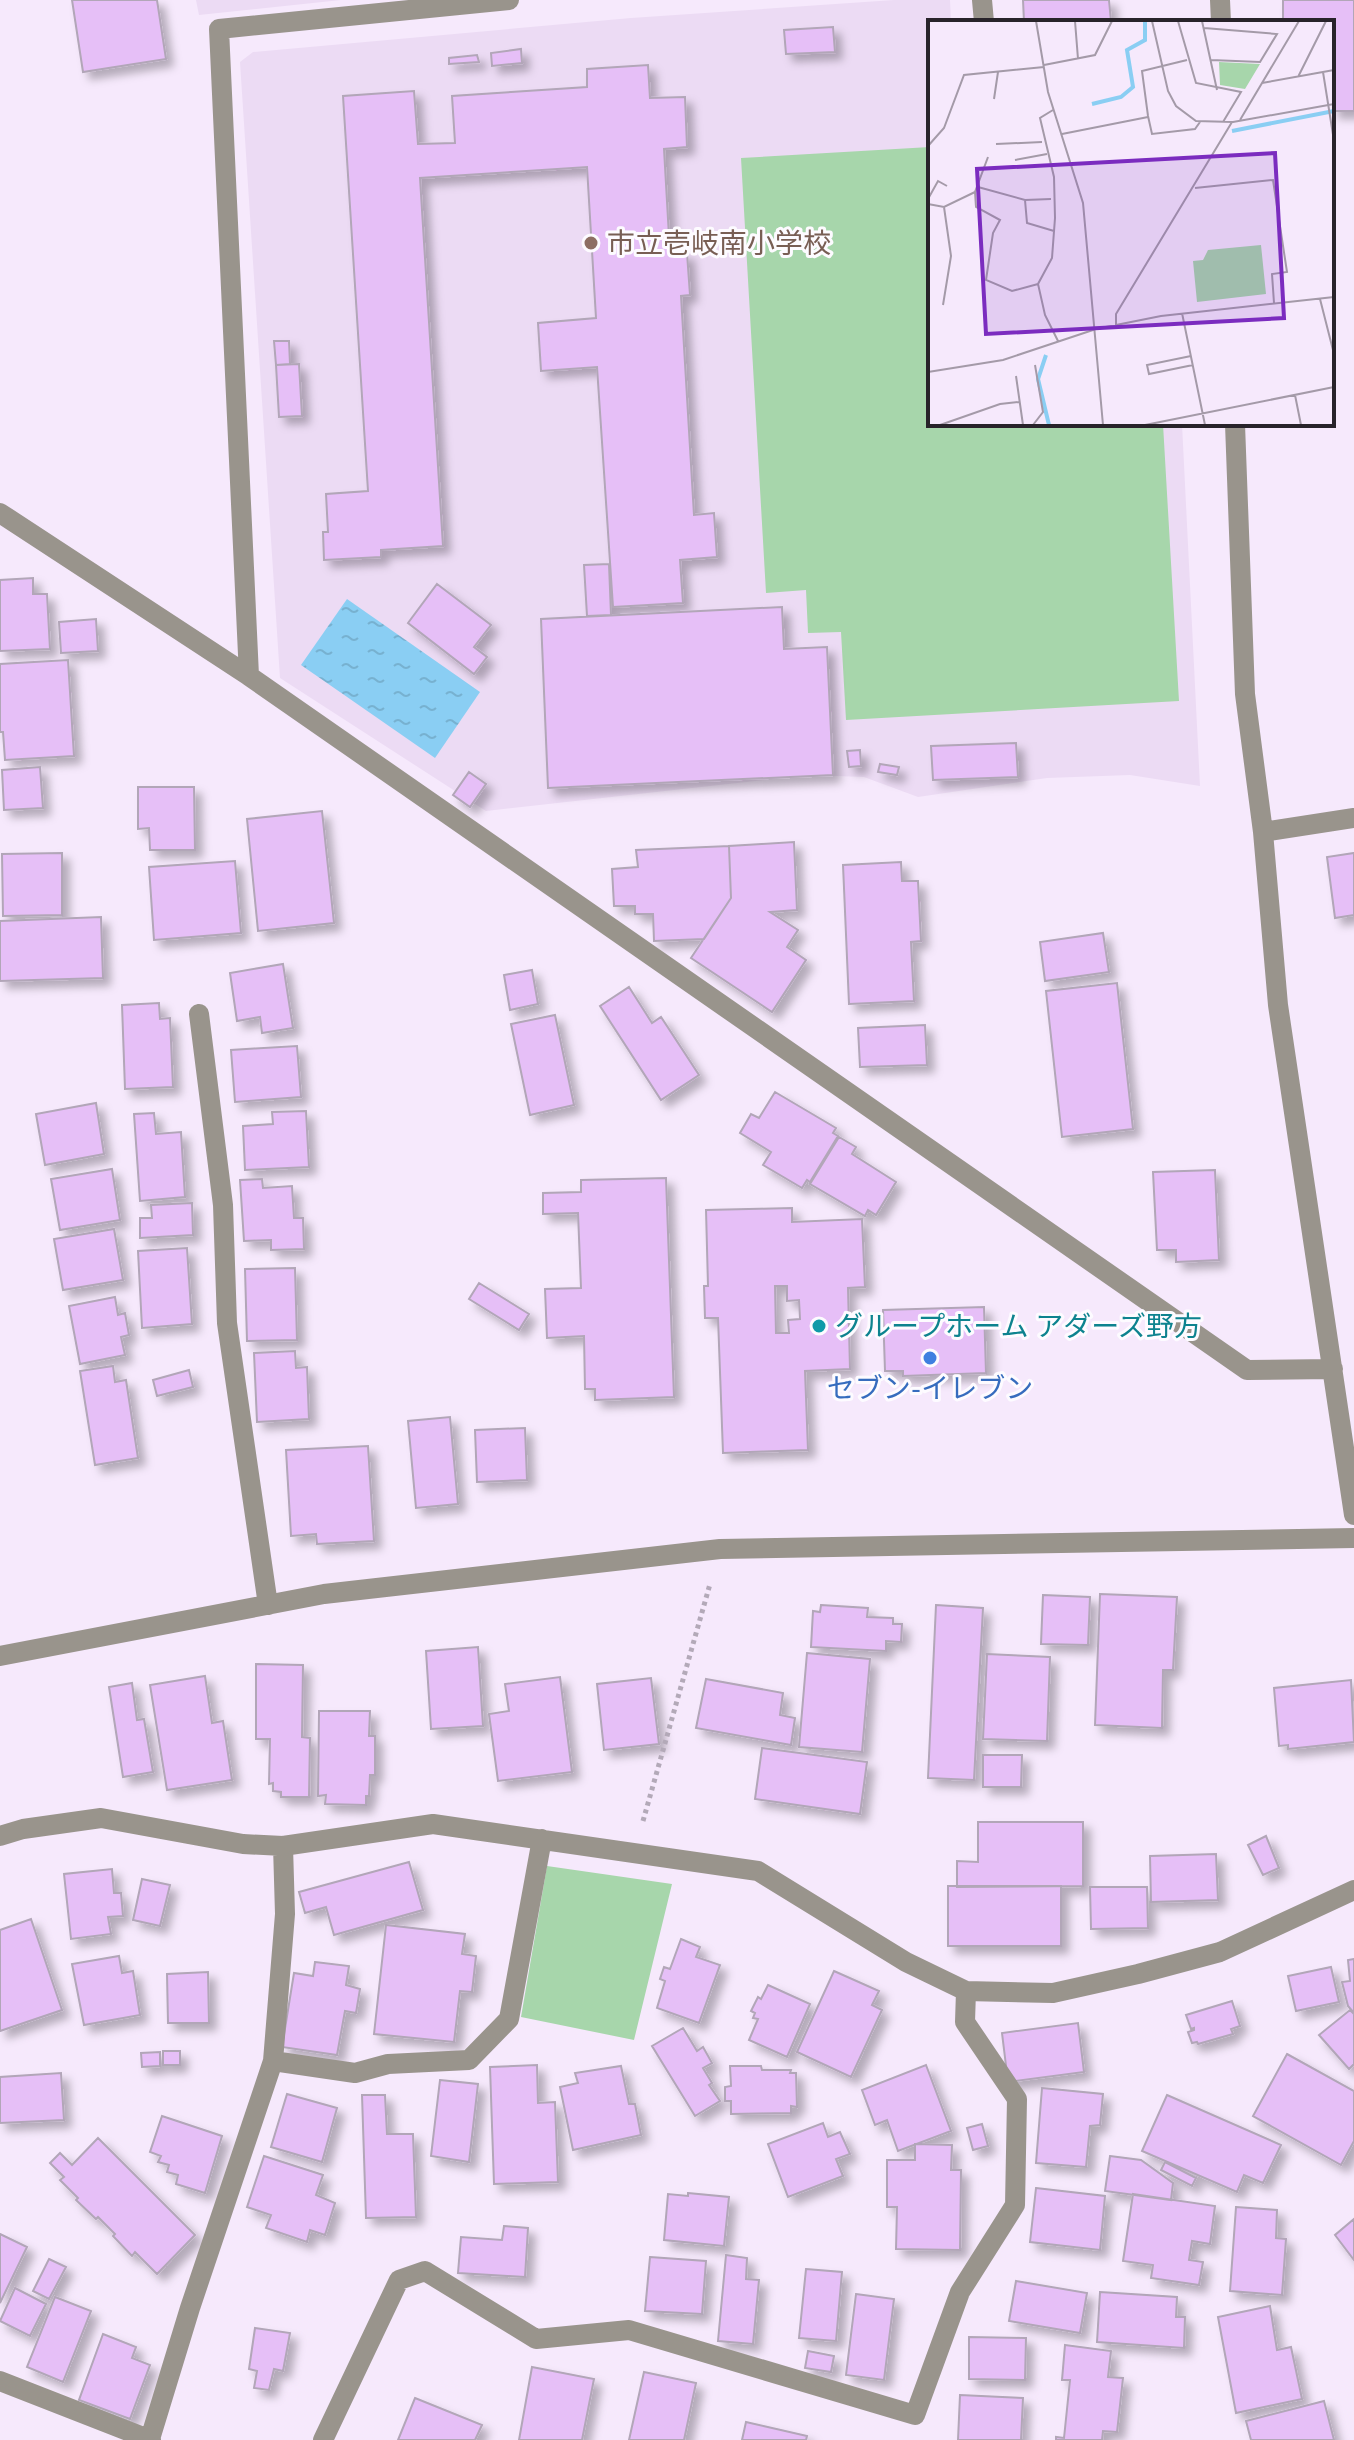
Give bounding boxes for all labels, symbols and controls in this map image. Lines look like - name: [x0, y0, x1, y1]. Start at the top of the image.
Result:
- inset map: [928, 20, 1334, 426]
- place label: 市立壱岐南小学校: [607, 226, 831, 259]
- marker: 市立壱岐南小学校: [582, 234, 600, 252]
- place label: グループホーム アダーズ野方: [835, 1309, 1202, 1342]
- marker: グループホーム アダーズ野方: [810, 1317, 828, 1335]
- marker: セブン-イレブン: [921, 1349, 939, 1367]
- place label: セブン-イレブン: [827, 1371, 1033, 1404]

